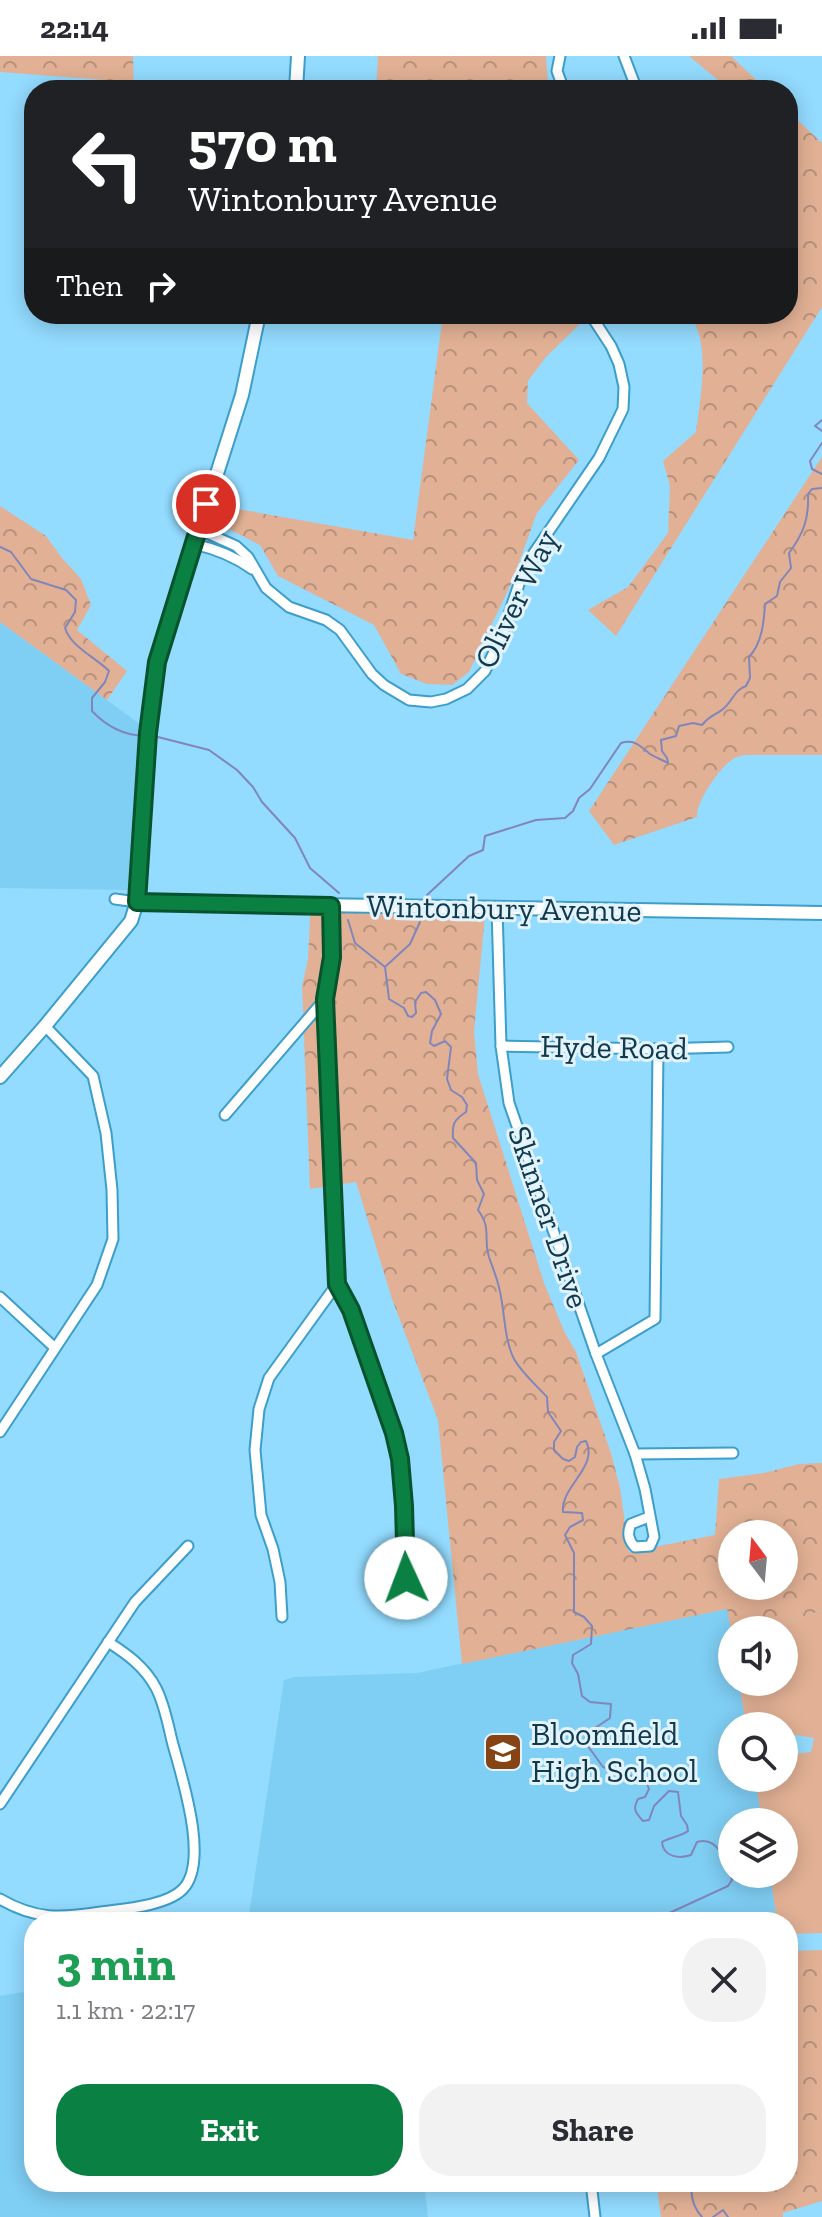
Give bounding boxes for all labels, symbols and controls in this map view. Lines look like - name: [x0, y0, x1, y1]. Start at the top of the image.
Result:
- text: 22:14: [40, 10, 109, 46]
- text: 570 m: [188, 109, 337, 176]
- icon: left: [56, 112, 160, 216]
- text: Wintonbury Avenue: [188, 177, 497, 220]
- icon: right: [139, 264, 183, 308]
- text: Then: [56, 268, 123, 304]
- pin: [172, 470, 240, 538]
- icon: arrive: [184, 482, 228, 526]
- street label: Oliver Way: [466, 523, 566, 675]
- street label: Wintonbury Avenue: [366, 887, 642, 929]
- street label: Hyde Road: [540, 1027, 689, 1067]
- street label: Skinner Drive: [500, 1121, 598, 1313]
- north arrow: [718, 1520, 798, 1600]
- map controls: [718, 1520, 798, 1888]
- position arrow: [364, 1536, 448, 1620]
- button: sound: [718, 1616, 798, 1696]
- button: search: [718, 1712, 798, 1792]
- place label: Bloomfield High School: [531, 1715, 698, 1790]
- school or university icon: Bloomfield High School: [482, 1731, 524, 1773]
- button: layers: [718, 1808, 798, 1888]
- text: 3 min: [56, 1935, 175, 1992]
- button: close: [682, 1938, 766, 2022]
- text: 1.1 km · 22:17: [56, 1994, 195, 2026]
- button: Exit: [56, 2084, 403, 2176]
- button: Share: [419, 2084, 766, 2176]

